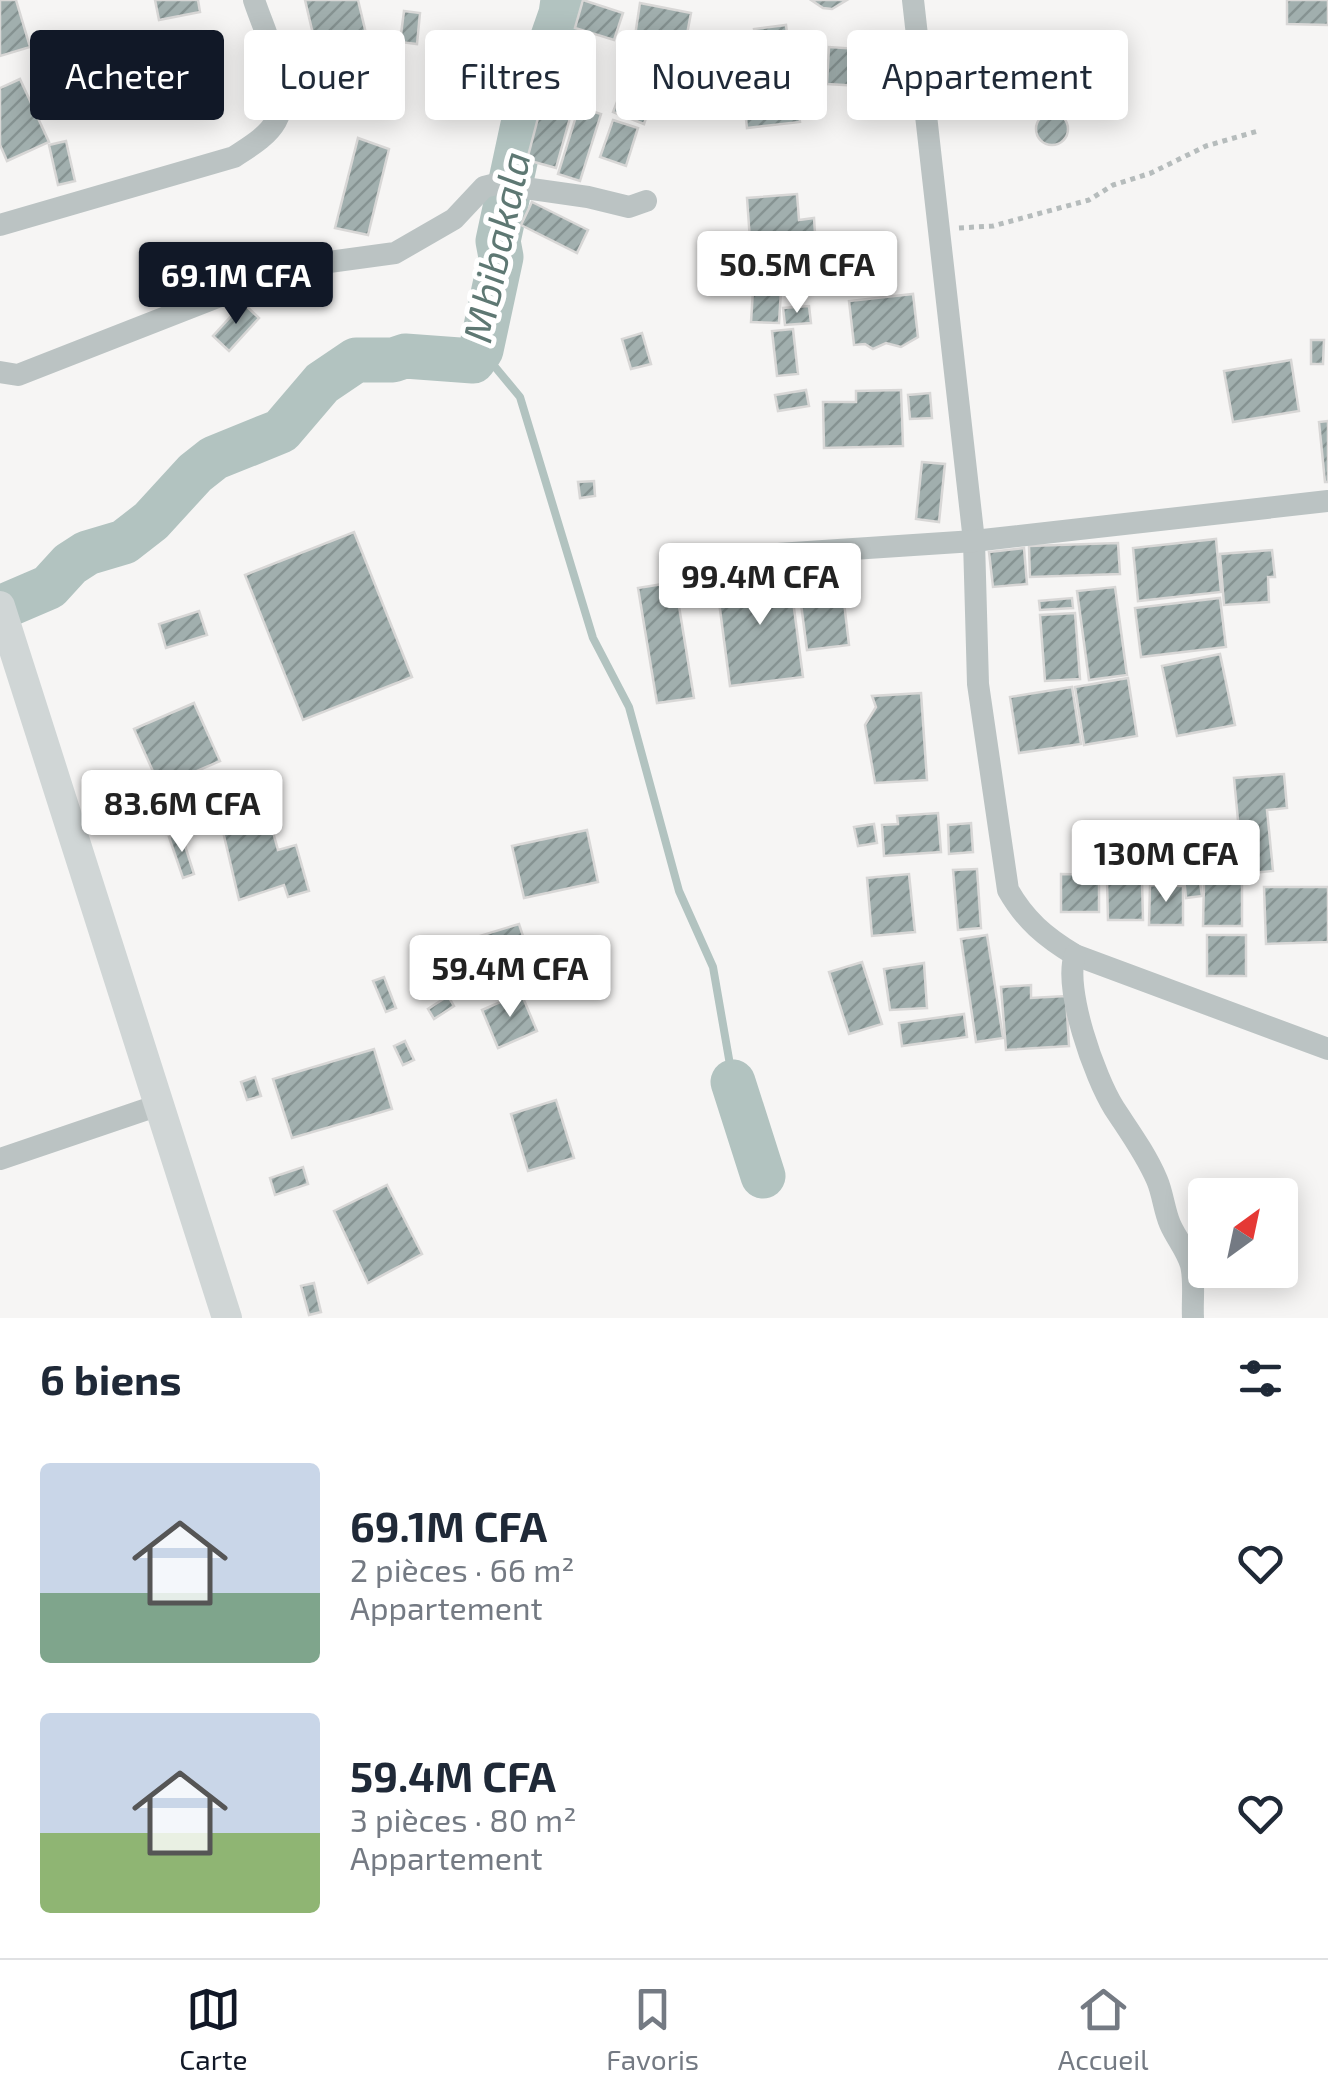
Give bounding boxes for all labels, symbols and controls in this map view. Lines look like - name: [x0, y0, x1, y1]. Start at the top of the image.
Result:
- chip: Acheter: [30, 30, 224, 120]
- chip: Louer: [244, 30, 405, 120]
- chip: Filtres: [425, 30, 596, 120]
- chip: Nouveau: [616, 30, 827, 120]
- chip: Appartement: [847, 30, 1128, 120]
- water label: Mbibakala: [451, 147, 539, 346]
- pin: 50.5M CFA: [683, 231, 911, 316]
- pin: 69.1M CFA: [122, 242, 350, 327]
- text: 50.5M CFA: [719, 244, 875, 282]
- text: 69.1M CFA: [161, 255, 311, 293]
- pin: 99.4M CFA: [646, 543, 874, 628]
- text: 99.4M CFA: [681, 556, 839, 594]
- pin: 83.6M CFA: [68, 770, 296, 855]
- text: 83.6M CFA: [103, 783, 261, 821]
- pin: 130M CFA: [1063, 820, 1269, 905]
- text: 130M CFA: [1094, 833, 1238, 871]
- pin: 59.4M CFA: [396, 935, 624, 1020]
- text: 59.4M CFA: [432, 948, 588, 986]
- north arrow: [1188, 1178, 1298, 1288]
- map controls: [1188, 1178, 1298, 1288]
- icon: filters: [1233, 1351, 1288, 1406]
- text: 6 biens: [40, 1353, 182, 1403]
- text: 69.1M CFA: [350, 1500, 547, 1550]
- icon: home: [120, 1503, 240, 1623]
- icon: heart: [1233, 1536, 1288, 1591]
- text: 2 pièces · 66 m²: [350, 1550, 574, 1588]
- text: Appartement: [350, 1588, 543, 1626]
- text: 59.4M CFA: [350, 1750, 556, 1800]
- icon: home: [120, 1753, 240, 1873]
- icon: heart: [1233, 1786, 1288, 1841]
- text: 3 pièces · 80 m²: [350, 1800, 576, 1838]
- text: Appartement: [350, 1838, 543, 1876]
- tab: Carte: [179, 1982, 248, 2076]
- tab: Favoris: [606, 1982, 699, 2076]
- tab: Accueil: [1058, 1982, 1149, 2076]

